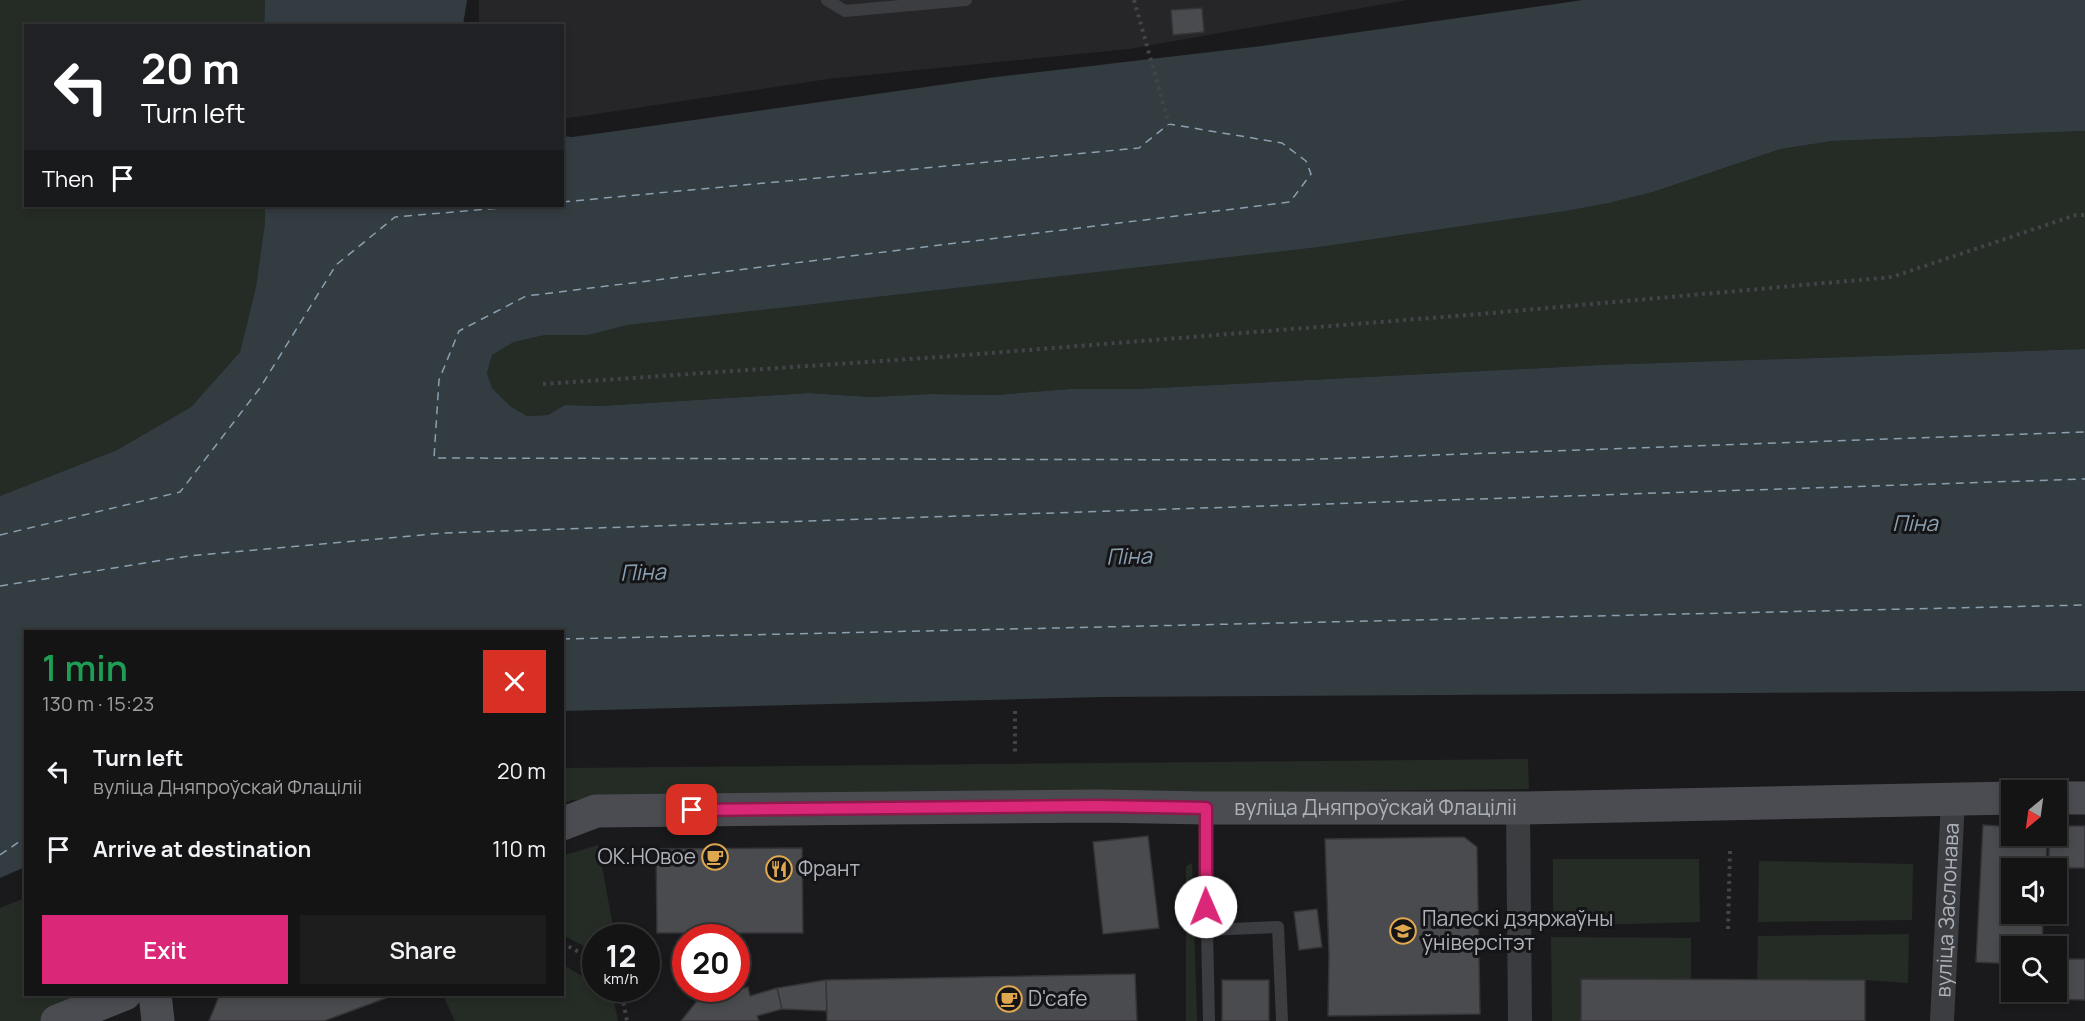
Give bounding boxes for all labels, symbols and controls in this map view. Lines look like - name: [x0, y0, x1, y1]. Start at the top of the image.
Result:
- text: 20 m: [141, 39, 240, 97]
- icon: left: [42, 48, 120, 126]
- text: Turn left: [141, 94, 245, 131]
- icon: arrive: [106, 162, 139, 195]
- text: Then: [42, 164, 94, 194]
- water label: Піна: [1892, 508, 1940, 538]
- water label: Піна: [1106, 540, 1154, 572]
- water label: Піна: [620, 556, 668, 588]
- text: 1 min: [42, 643, 128, 692]
- button: close: [483, 650, 546, 713]
- text: 130 m · 15:23: [42, 690, 154, 717]
- text: Turn left: [93, 743, 183, 773]
- icon: left: [42, 755, 75, 788]
- text: 20 m: [497, 756, 546, 786]
- text: вуліца Дняпроўскай Флаціліі: [93, 773, 362, 800]
- north arrow: [2001, 780, 2067, 846]
- map controls: [2001, 780, 2067, 1002]
- pin: [666, 784, 717, 835]
- icon: arrive: [675, 793, 708, 826]
- street label: вуліца Дняпроўскай Флаціліі: [1234, 793, 1517, 821]
- street label: вуліца Заслонава: [1928, 822, 1965, 998]
- icon: arrive: [42, 833, 75, 866]
- text: Arrive at destination: [93, 834, 311, 864]
- text: 110 m: [492, 834, 546, 864]
- place label: ОК.НОвое: [598, 842, 696, 870]
- cafe icon: ОК.НОвое: [700, 842, 730, 872]
- restaurant icon: Франт: [764, 854, 794, 884]
- place label: Франт: [798, 854, 860, 882]
- button: sound: [2001, 858, 2067, 924]
- position arrow: [1174, 875, 1238, 939]
- place label: Палескі дзяржаўны ўніверсітэт: [1422, 904, 1613, 956]
- button: Exit: [42, 915, 288, 984]
- button: Share: [300, 915, 546, 984]
- school or university icon: Палескі дзяржаўны ўніверсітэт: [1388, 916, 1418, 946]
- speed limit sign: 20: [672, 924, 750, 1002]
- text: 12: [605, 935, 637, 976]
- button: search: [2001, 936, 2067, 1002]
- text: km/h: [604, 968, 638, 989]
- cafe icon: D'cafe: [994, 984, 1024, 1014]
- place label: D'cafe: [1028, 984, 1088, 1012]

